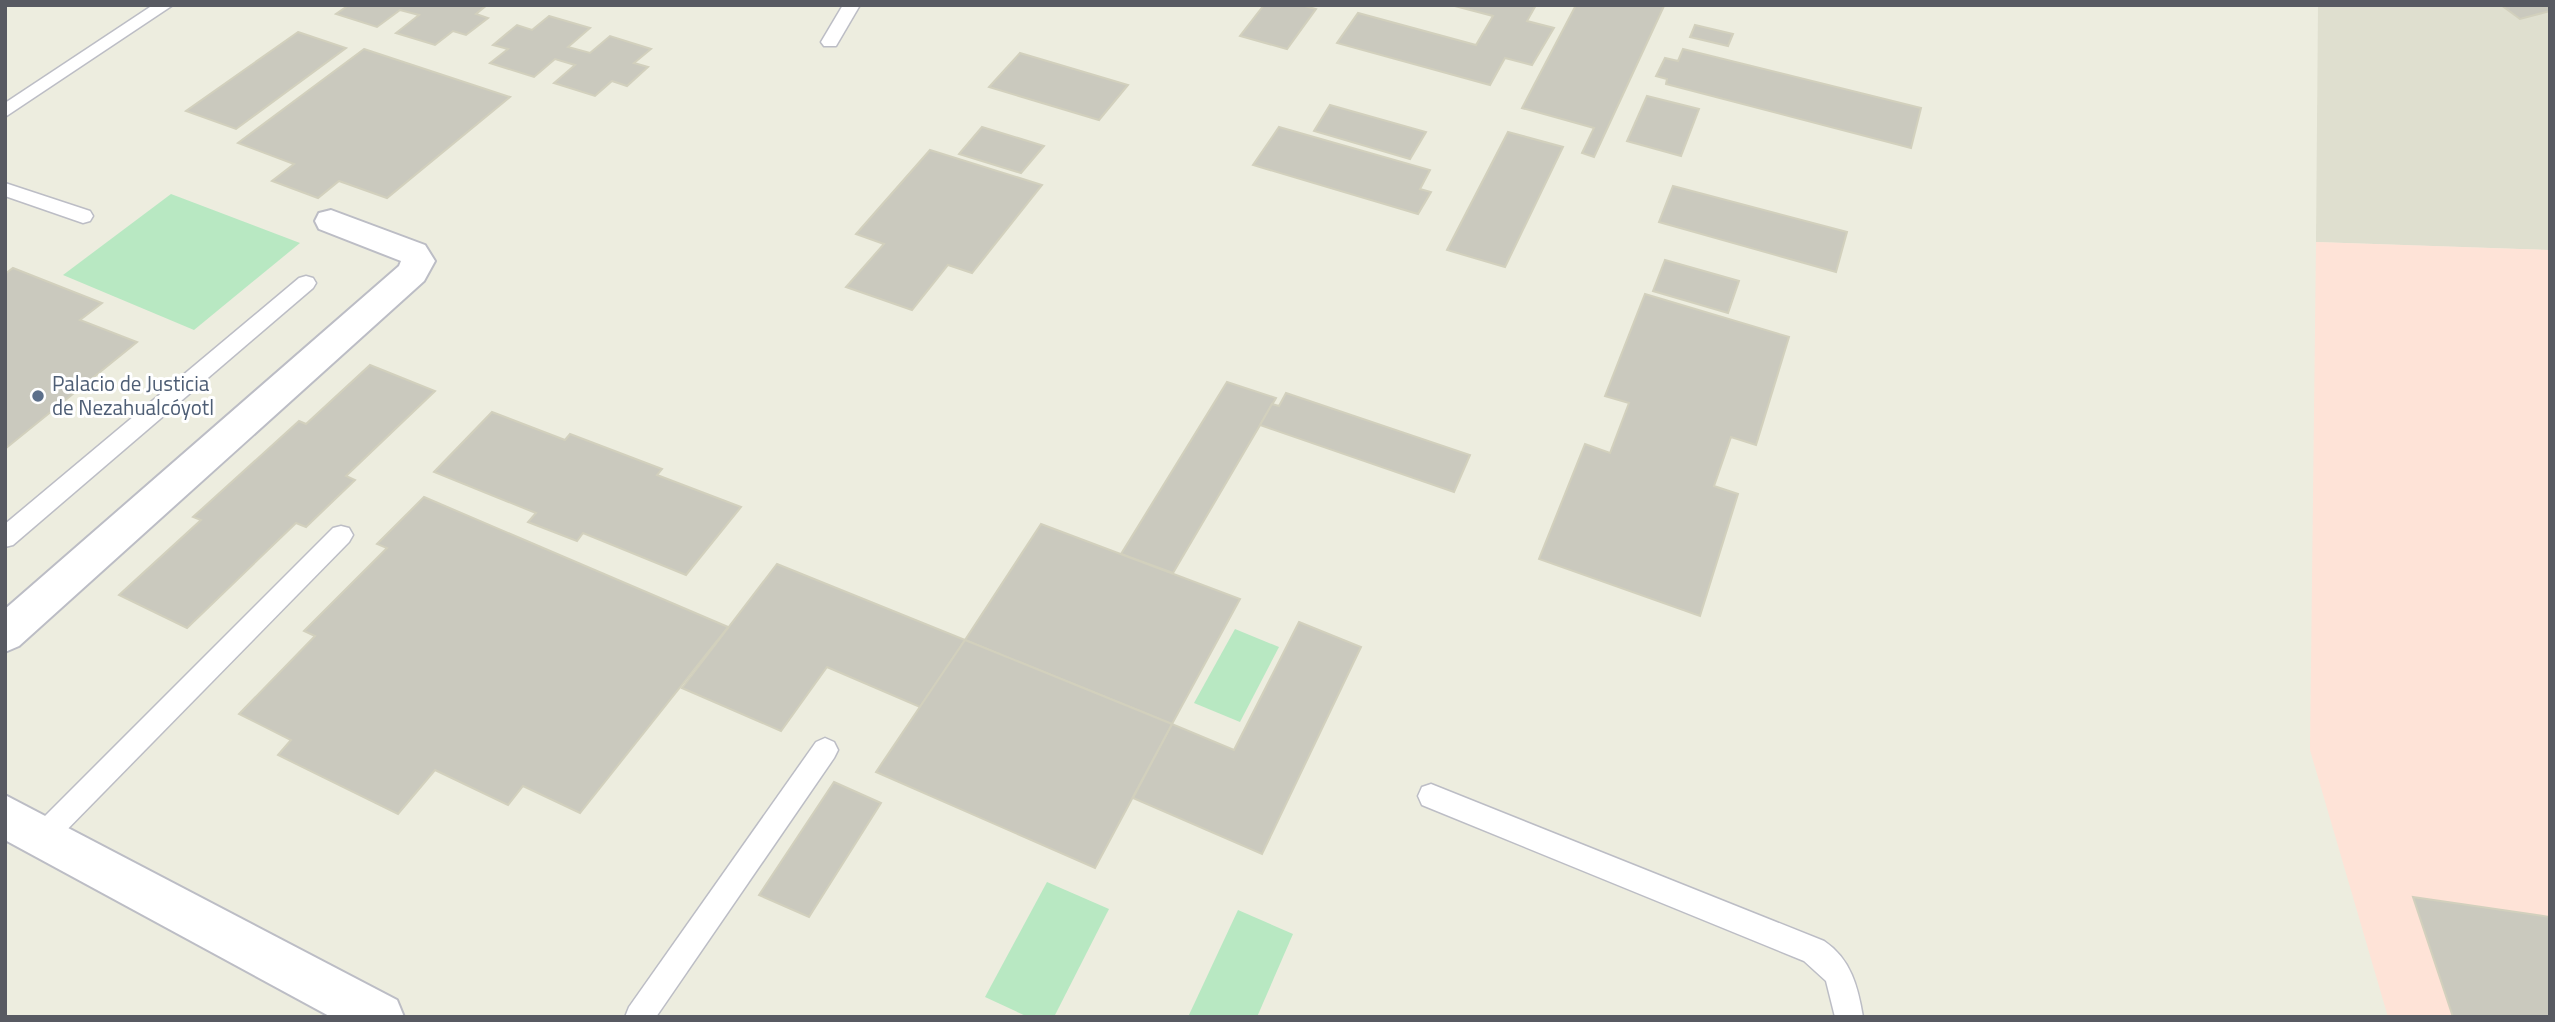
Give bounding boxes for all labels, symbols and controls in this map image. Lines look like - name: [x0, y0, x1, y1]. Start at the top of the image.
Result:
- place label: Palacio de Justicia de Nezahualcóyotl: [52, 367, 214, 423]
- marker: Palacio de Justicia de Nezahualcóyotl: [30, 388, 46, 404]

